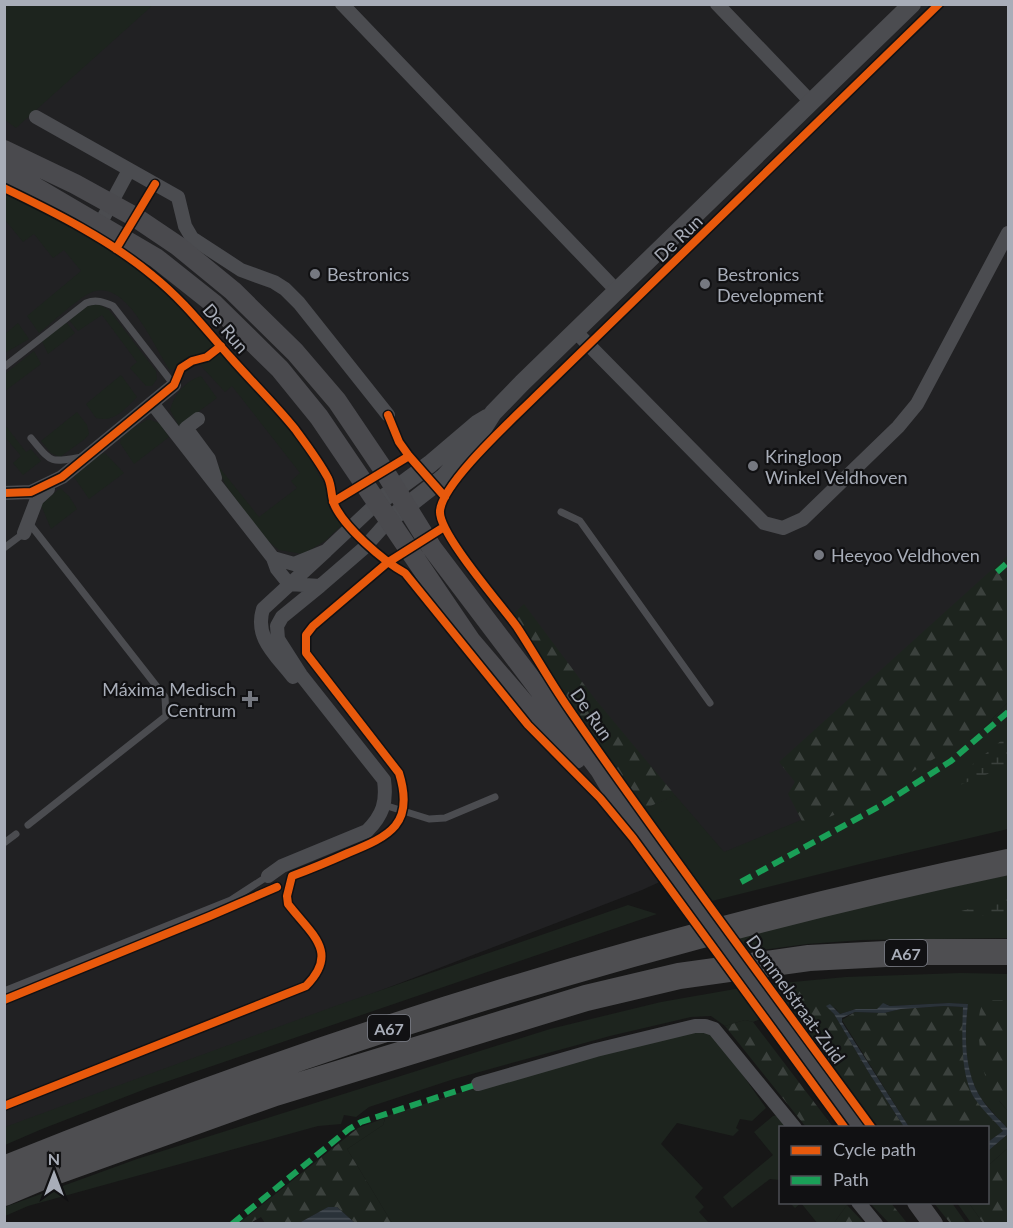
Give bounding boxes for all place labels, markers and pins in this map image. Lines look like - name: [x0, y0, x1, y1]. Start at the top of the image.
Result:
- place label: Bestronics: [327, 263, 410, 285]
- place label: Bestronics Development: [717, 263, 824, 306]
- marker: Bestronics: [308, 267, 322, 281]
- marker: Bestronics Development: [698, 277, 712, 291]
- place label: Kringloop Winkel Veldhoven: [765, 445, 908, 488]
- marker: Kringloop Winkel Veldhoven: [746, 459, 760, 473]
- place label: Heeyoo Veldhoven: [831, 544, 980, 566]
- marker: Heeyoo Veldhoven: [812, 548, 826, 562]
- place label: Máxima Medisch Centrum: [102, 678, 236, 721]
- marker: Máxima Medisch Centrum: [241, 690, 259, 708]

